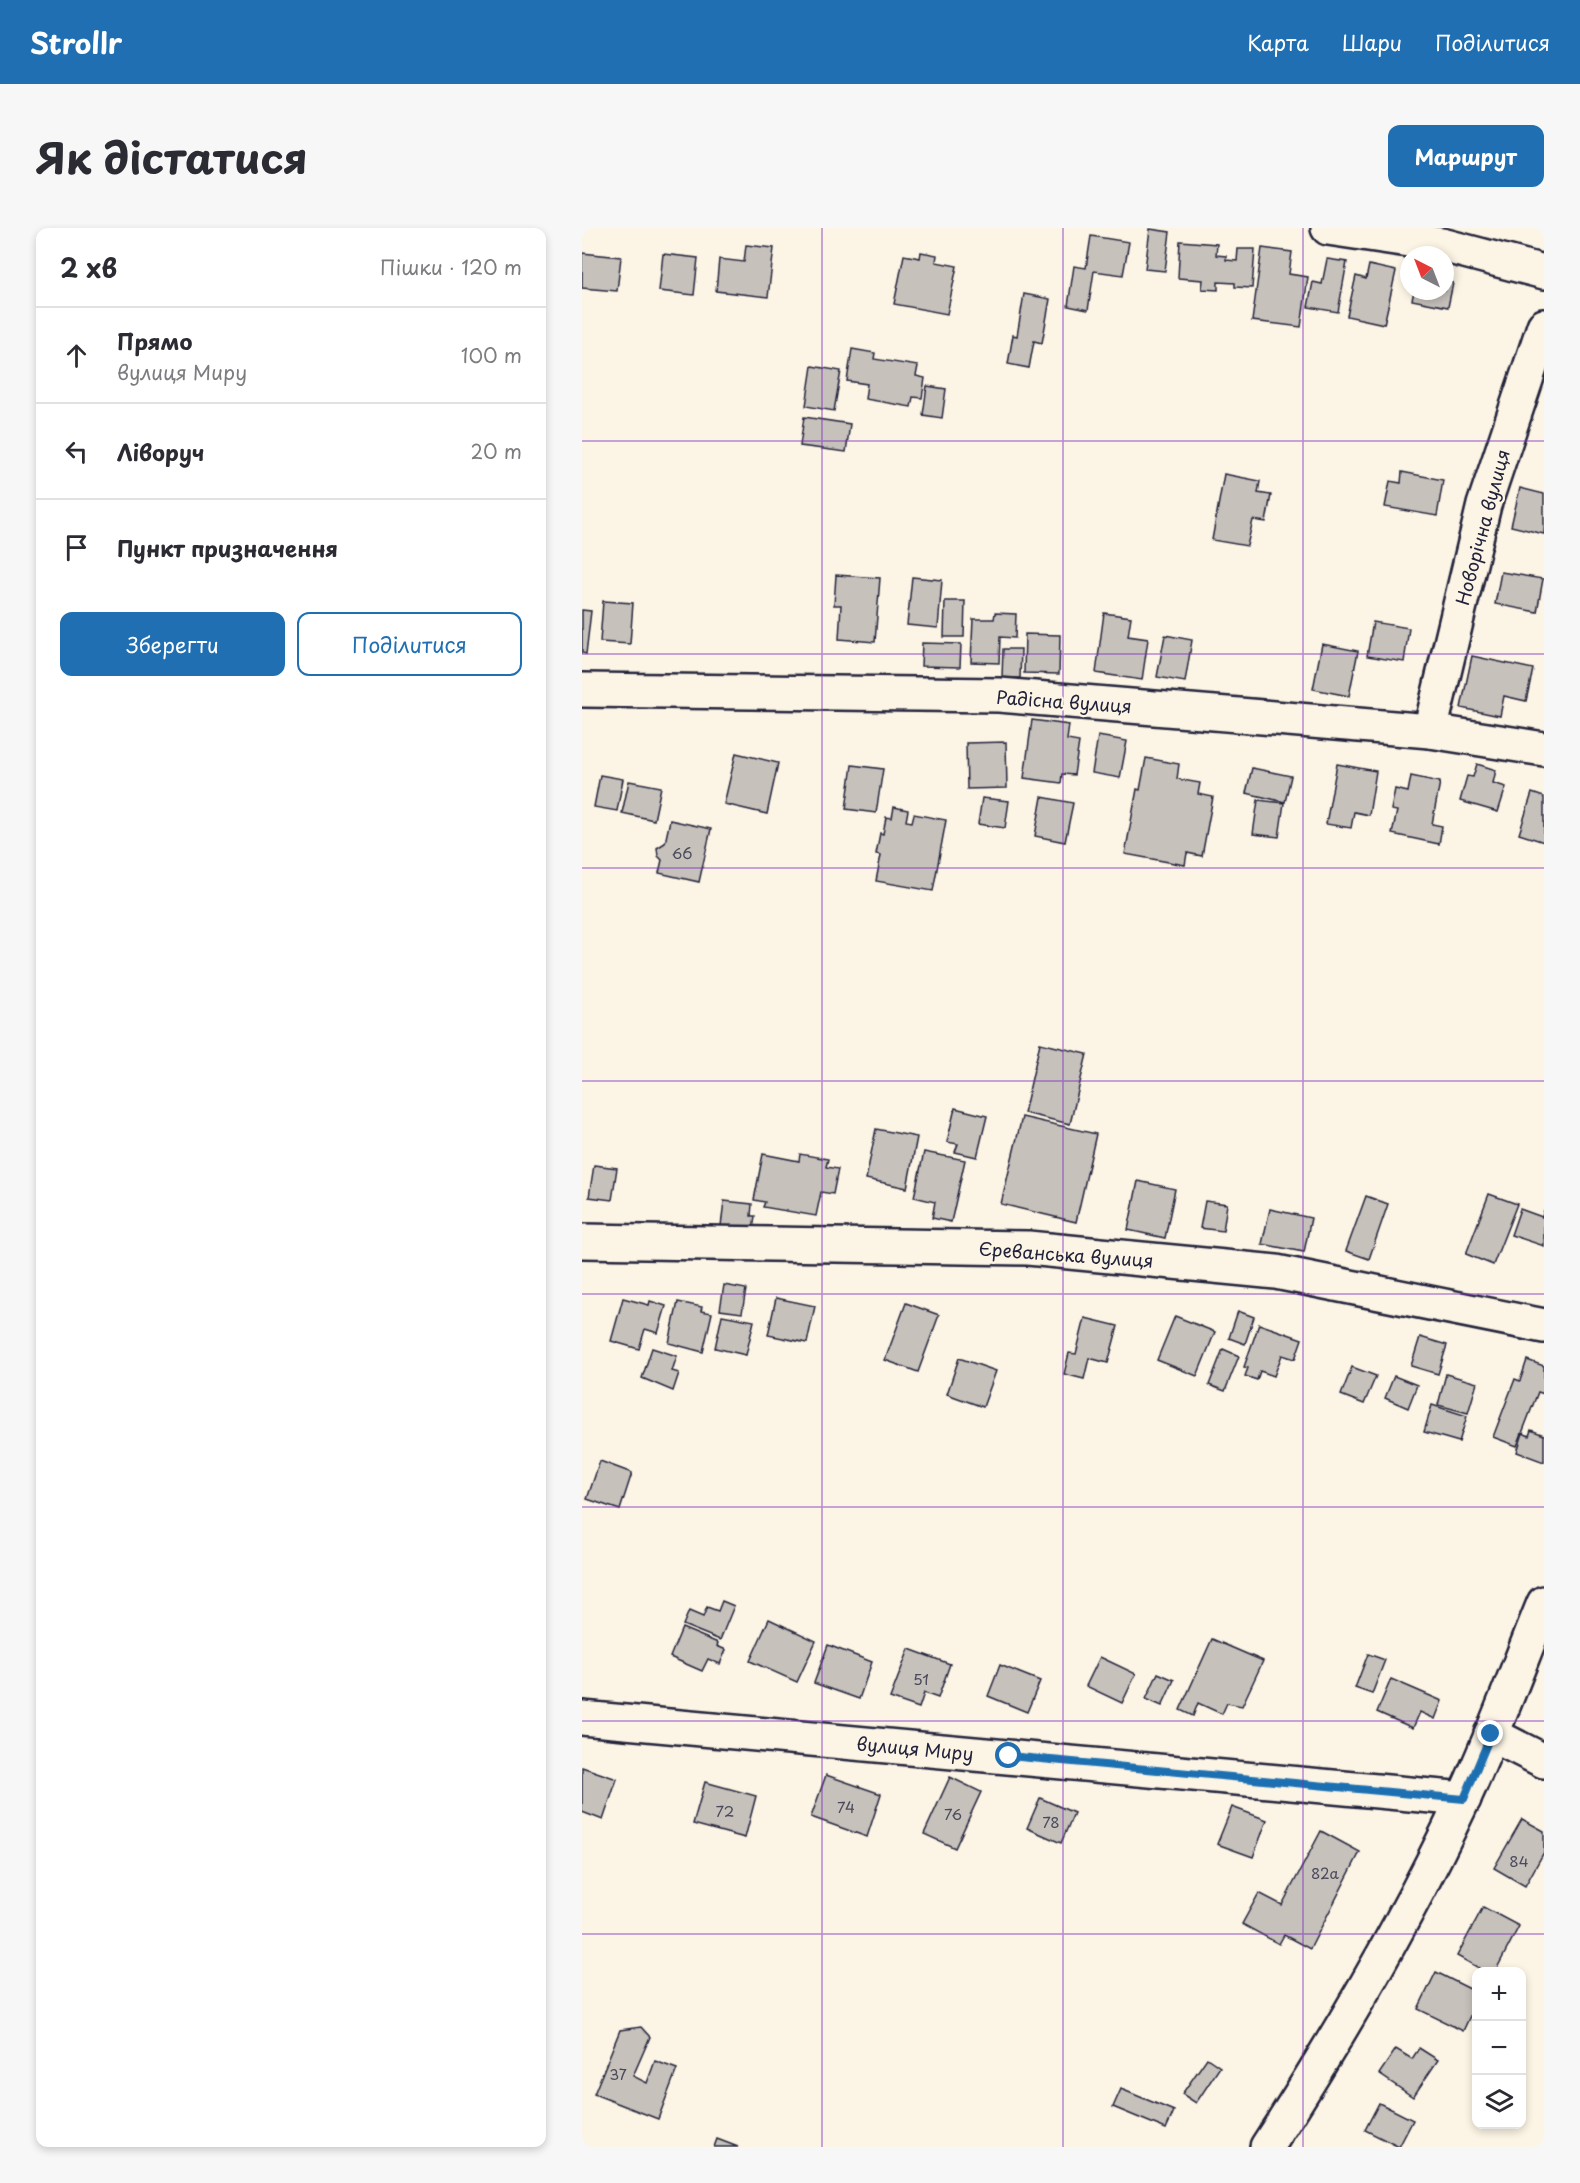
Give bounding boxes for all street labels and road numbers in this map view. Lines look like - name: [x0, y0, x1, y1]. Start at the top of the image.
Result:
- street label: Новорічна вулиця: [1448, 446, 1516, 608]
- street label: Радісна вулиця: [995, 683, 1133, 719]
- street label: Єреванська вулиця: [978, 1234, 1154, 1274]
- street label: вулиця Миру: [855, 1729, 975, 1767]

